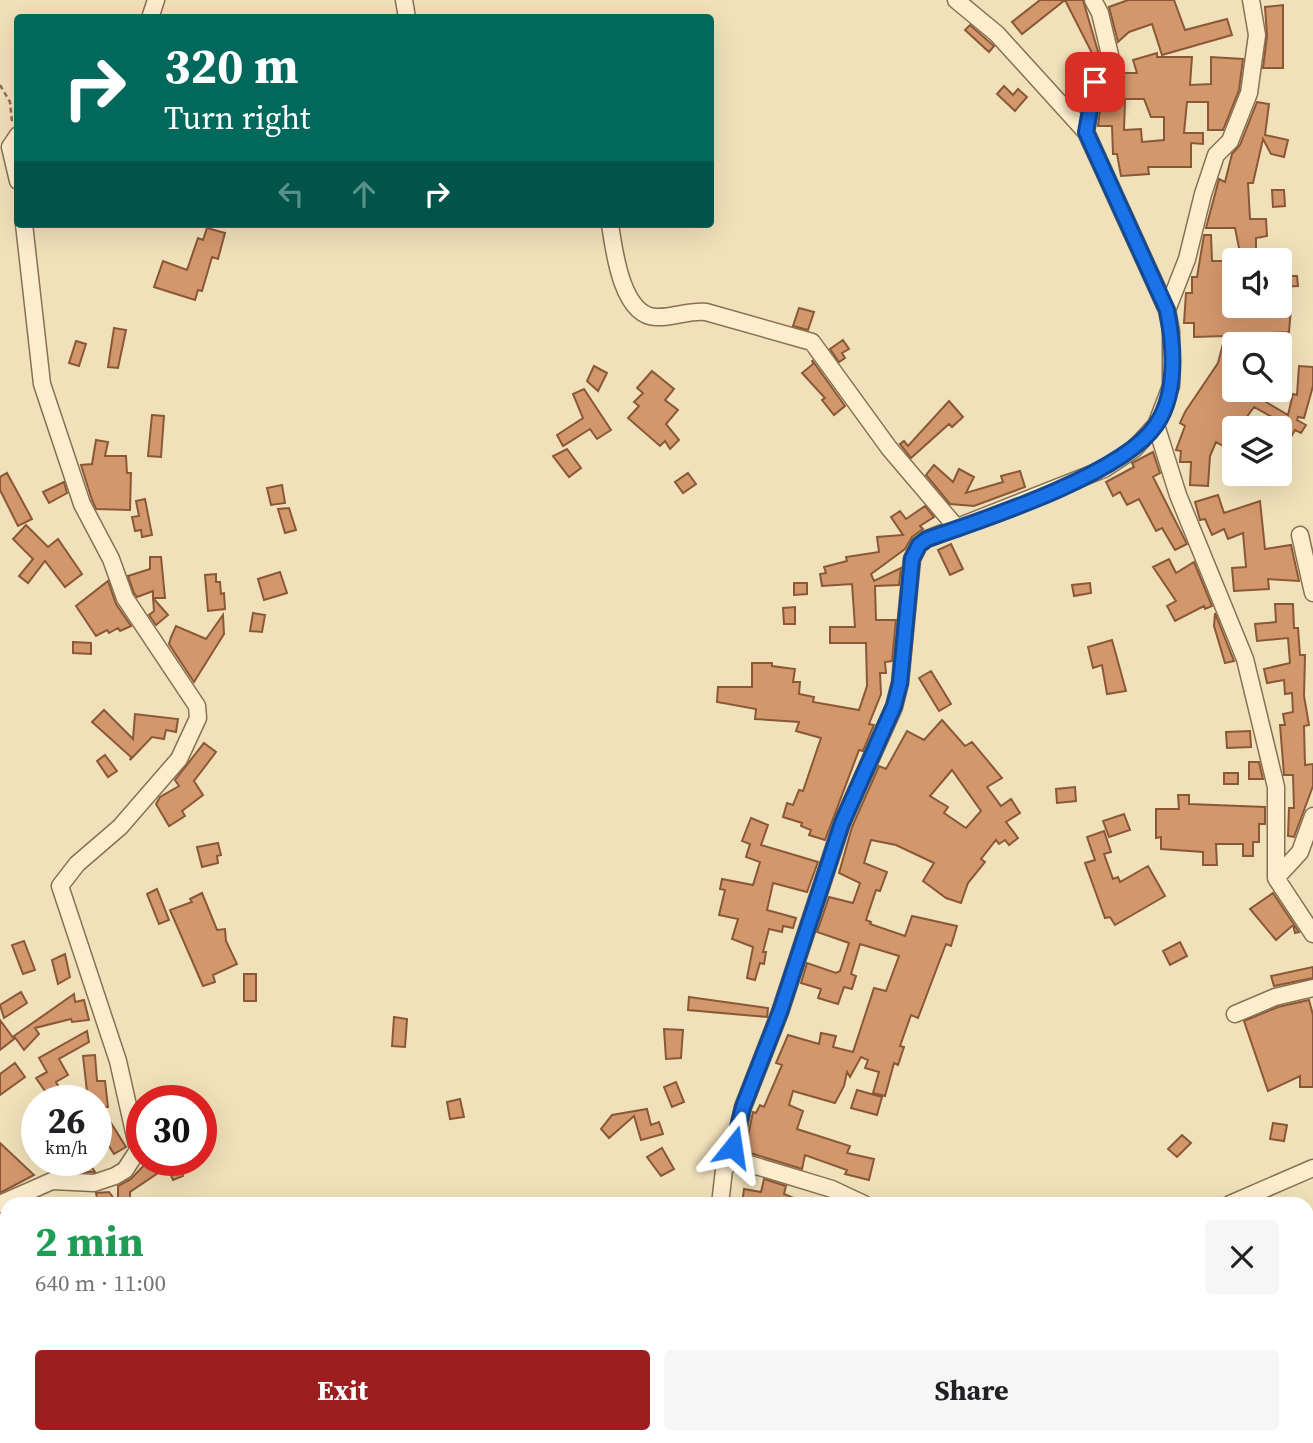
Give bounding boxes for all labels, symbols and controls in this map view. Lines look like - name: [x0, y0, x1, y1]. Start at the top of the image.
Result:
- text: 320 m: [164, 32, 299, 99]
- icon: right: [49, 42, 140, 133]
- pin: [1065, 52, 1125, 112]
- icon: arrive: [1076, 63, 1114, 101]
- text: Turn right: [164, 96, 310, 140]
- icon: left: [272, 175, 310, 213]
- icon: ahead: [345, 175, 383, 213]
- icon: right: [418, 175, 456, 213]
- map controls: [1222, 248, 1292, 486]
- button: sound: [1222, 248, 1292, 318]
- button: search: [1222, 332, 1292, 402]
- button: layers: [1222, 416, 1292, 486]
- speed limit sign: 30: [126, 1085, 217, 1176]
- text: 26: [48, 1097, 85, 1145]
- position arrow: [696, 1110, 770, 1184]
- text: km/h: [45, 1135, 88, 1160]
- text: 2 min: [35, 1212, 144, 1270]
- button: close: [1205, 1220, 1279, 1294]
- text: 640 m · 11:00: [35, 1267, 166, 1299]
- button: Exit: [35, 1350, 650, 1430]
- button: Share: [664, 1350, 1279, 1430]

